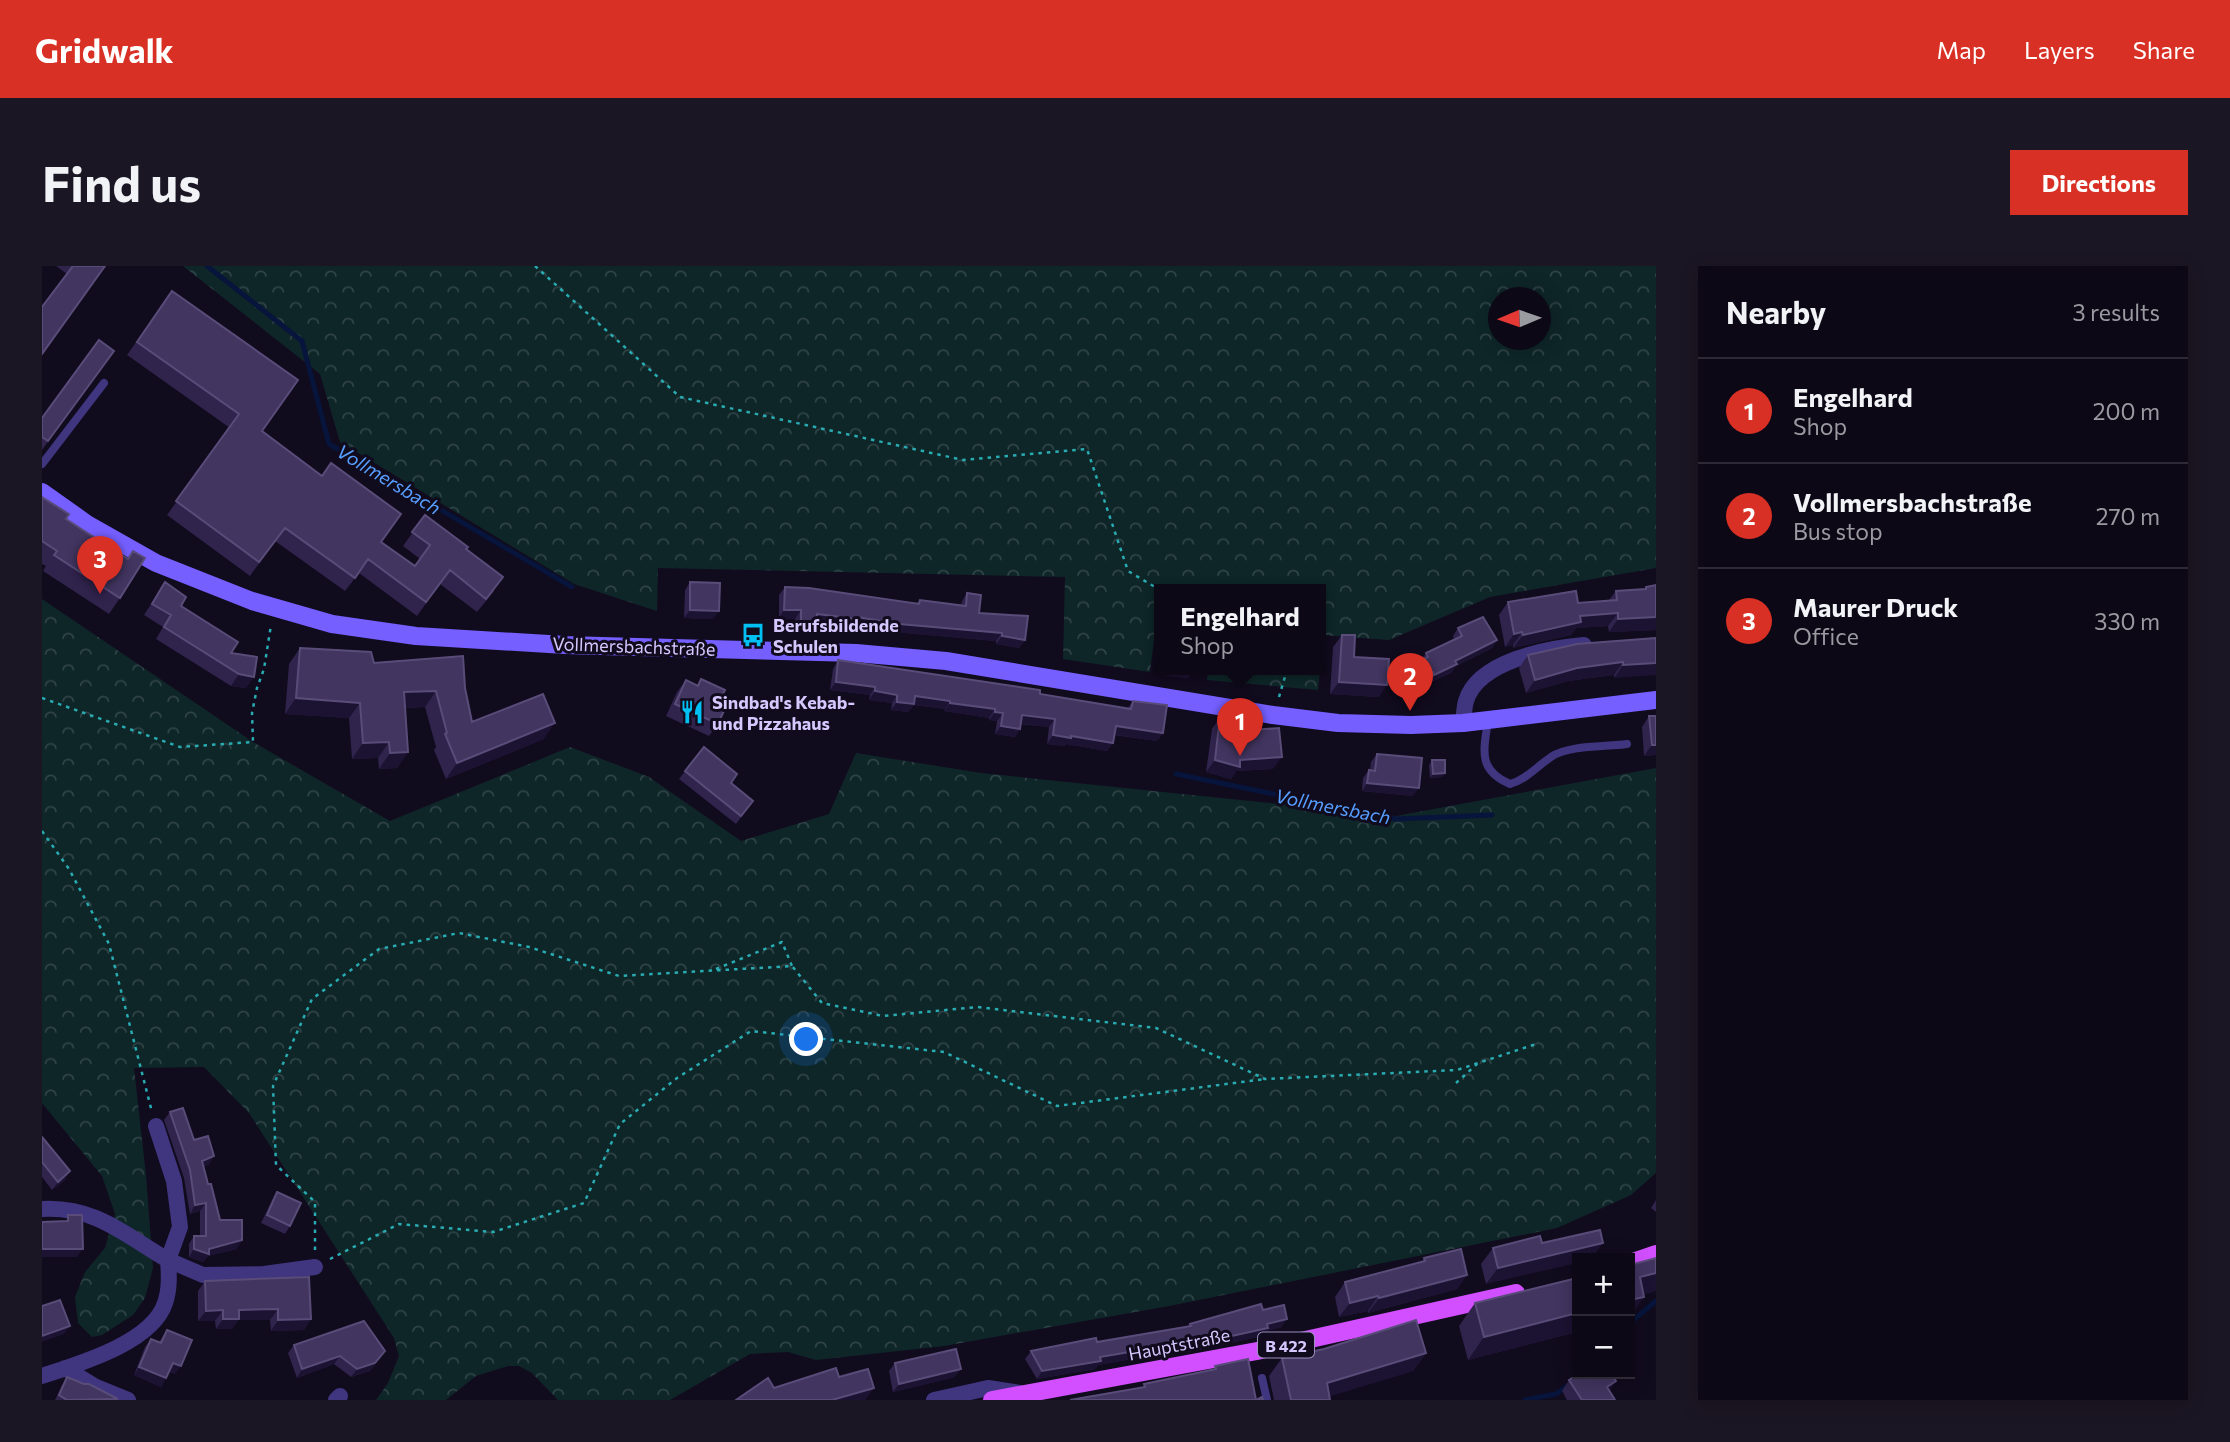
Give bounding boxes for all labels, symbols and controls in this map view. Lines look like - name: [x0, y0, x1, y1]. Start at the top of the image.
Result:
- text: Gridwalk: [35, 29, 174, 70]
- text: Map: [1937, 35, 1986, 64]
- text: Layers: [2024, 35, 2095, 64]
- text: Share: [2133, 35, 2195, 64]
- button: Directions: [2010, 150, 2188, 215]
- text: Find us: [42, 152, 201, 212]
- north arrow: [1488, 287, 1551, 350]
- text: Nearby: [1726, 293, 1826, 330]
- text: 3 results: [2073, 298, 2160, 326]
- text: Engelhard: [1793, 381, 1913, 412]
- text: 1: [1744, 397, 1754, 425]
- text: 200 m: [2093, 397, 2160, 425]
- text: Shop: [1793, 412, 1847, 440]
- water label: Vollmersbach: [333, 439, 445, 519]
- text: Vollmersbachstraße: [1793, 486, 2032, 517]
- text: 2: [1742, 502, 1756, 530]
- text: 270 m: [2096, 502, 2160, 530]
- text: Bus stop: [1793, 517, 1883, 545]
- pin: 3: [77, 536, 123, 594]
- popup: [1154, 584, 1326, 675]
- text: Maurer Druck: [1793, 591, 1958, 622]
- text: Engelhard: [1180, 600, 1300, 631]
- text: 3: [1742, 607, 1756, 635]
- text: 330 m: [2094, 607, 2160, 635]
- place label: Berufsbildende Schulen: [773, 614, 899, 657]
- bus stop icon: Berufsbildende Schulen: [739, 621, 767, 649]
- text: Office: [1793, 622, 1859, 650]
- text: Shop: [1180, 631, 1234, 659]
- street label: Vollmersbachstraße: [552, 632, 716, 660]
- pin: 2: [1387, 653, 1433, 711]
- place label: Sindbad's Kebab- und Pizzahaus: [712, 691, 855, 734]
- restaurant icon: Sindbad's Kebab- und Pizzahaus: [678, 698, 706, 726]
- pin: 1: [1217, 698, 1263, 756]
- water label: Vollmersbach: [1273, 784, 1393, 828]
- your location: [789, 1022, 823, 1056]
- map controls: [1572, 1253, 1635, 1379]
- button: +: [1572, 1253, 1635, 1316]
- button: −: [1572, 1316, 1635, 1379]
- street label: Hauptstraße: [1126, 1323, 1232, 1365]
- road number: B 422: [1258, 1332, 1314, 1358]

